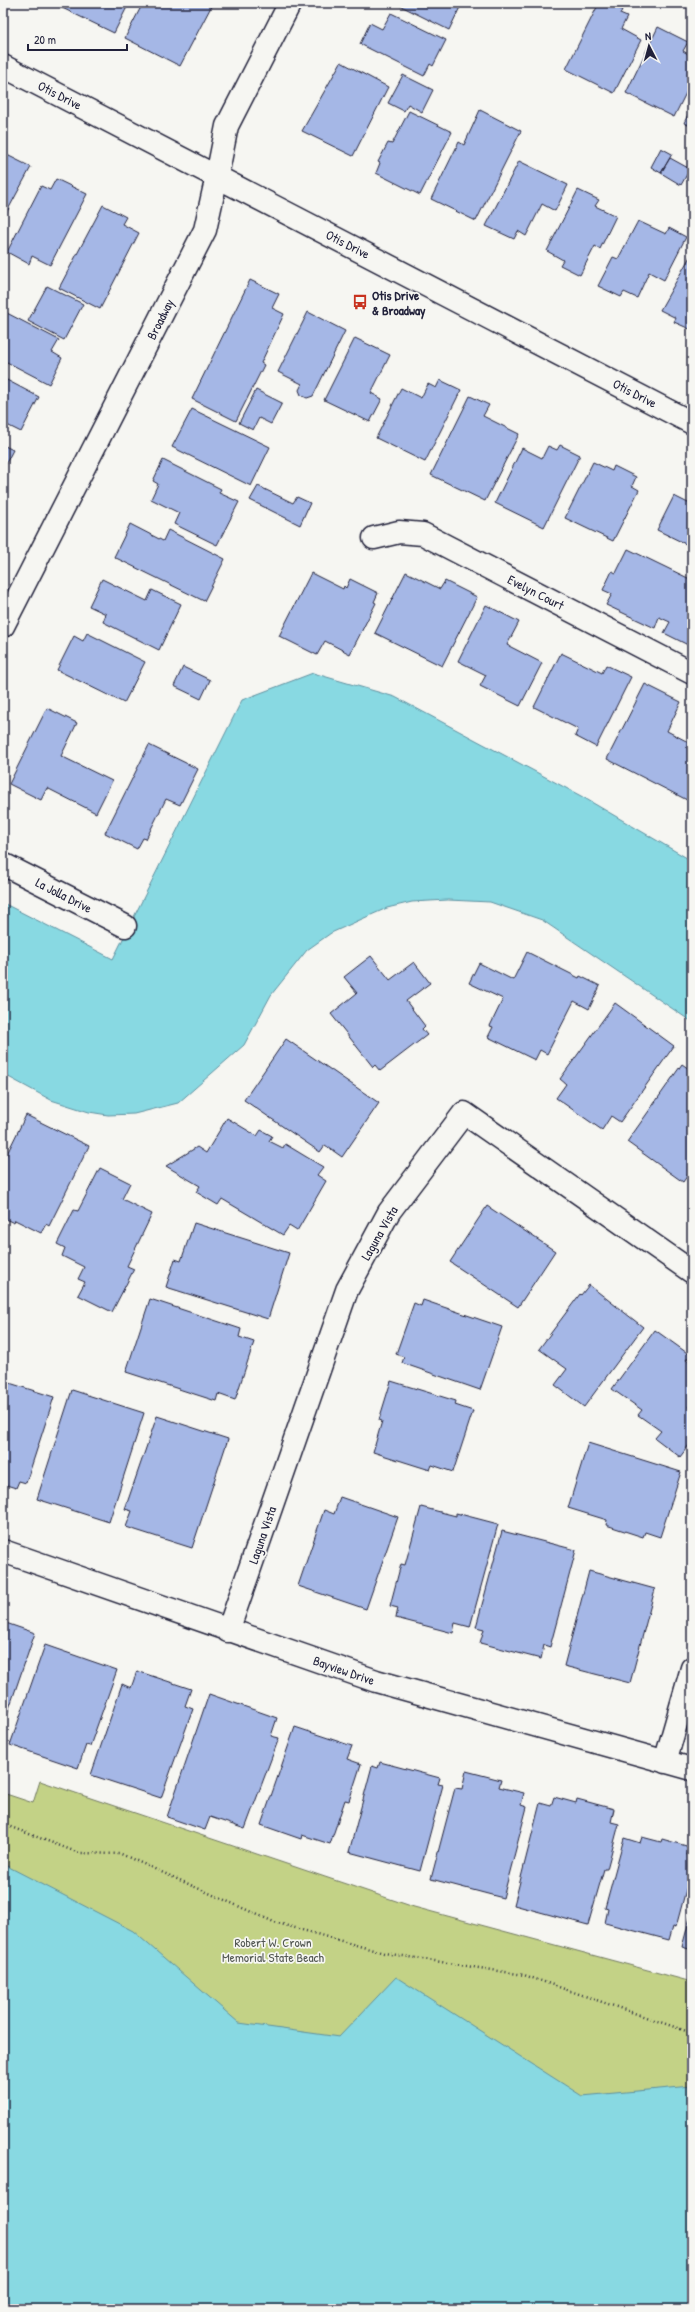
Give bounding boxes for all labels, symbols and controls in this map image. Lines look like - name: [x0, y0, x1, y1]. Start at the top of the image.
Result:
- scale bar: [28, 26, 127, 52]
- north arrow: [629, 26, 669, 66]
- text: N: [644, 29, 652, 43]
- text: 20 m: [34, 31, 56, 48]
- street label: Otis Drive: [35, 76, 85, 114]
- street label: Otis Drive: [323, 225, 373, 263]
- place label: Otis Drive & Broadway: [372, 286, 426, 320]
- bus stop icon: Otis Drive & Broadway: [351, 293, 369, 311]
- street label: Broadway: [142, 295, 178, 343]
- street label: Otis Drive: [610, 374, 660, 412]
- street label: Evelyn Court: [505, 570, 568, 614]
- street label: La Jolla Drive: [33, 873, 95, 917]
- street label: Laguna Vista: [356, 1203, 402, 1263]
- street label: Laguna Vista: [244, 1504, 280, 1566]
- street label: Bayview Drive: [311, 1651, 377, 1689]
- park label: Robert W. Crown Memorial State Beach: [222, 1933, 325, 1966]

